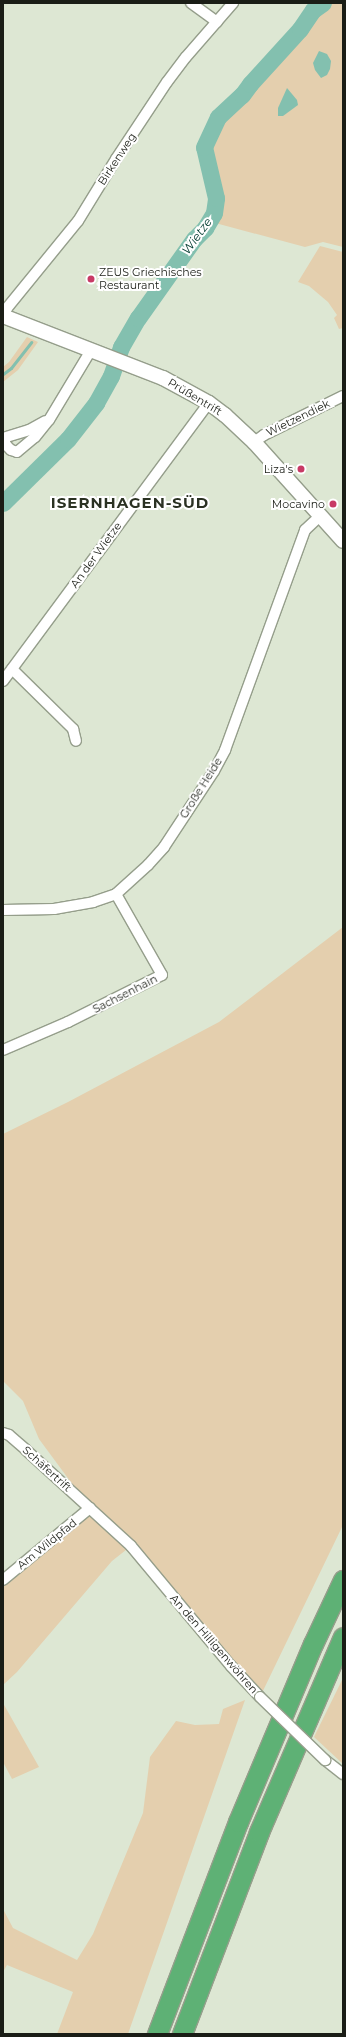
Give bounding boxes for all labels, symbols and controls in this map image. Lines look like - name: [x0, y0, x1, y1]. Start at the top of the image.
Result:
- street label: Birkenweg: [95, 130, 139, 188]
- water label: Wietze: [179, 215, 215, 257]
- place label: ZEUS Griechisches Restaurant: [99, 266, 202, 292]
- marker: ZEUS Griechisches Restaurant: [86, 274, 96, 284]
- street label: Prüßentrift: [166, 376, 224, 418]
- street label: Wietzendiek: [264, 397, 332, 439]
- place label: Liza's: [264, 462, 293, 476]
- marker: Liza's: [296, 464, 306, 474]
- district label: ISERNHAGEN-SÜD: [51, 494, 209, 512]
- place label: Mocavino: [272, 497, 325, 511]
- marker: Mocavino: [328, 499, 338, 509]
- street label: An der Wietze: [68, 520, 124, 590]
- street label: Große Heide: [177, 755, 225, 821]
- street label: Sachsenhain: [91, 972, 159, 1016]
- street label: Schäfertrift: [20, 1443, 74, 1495]
- street label: Am Wildpfad: [15, 1516, 79, 1572]
- street label: An den Hilligenwöhren: [167, 1592, 261, 1696]

